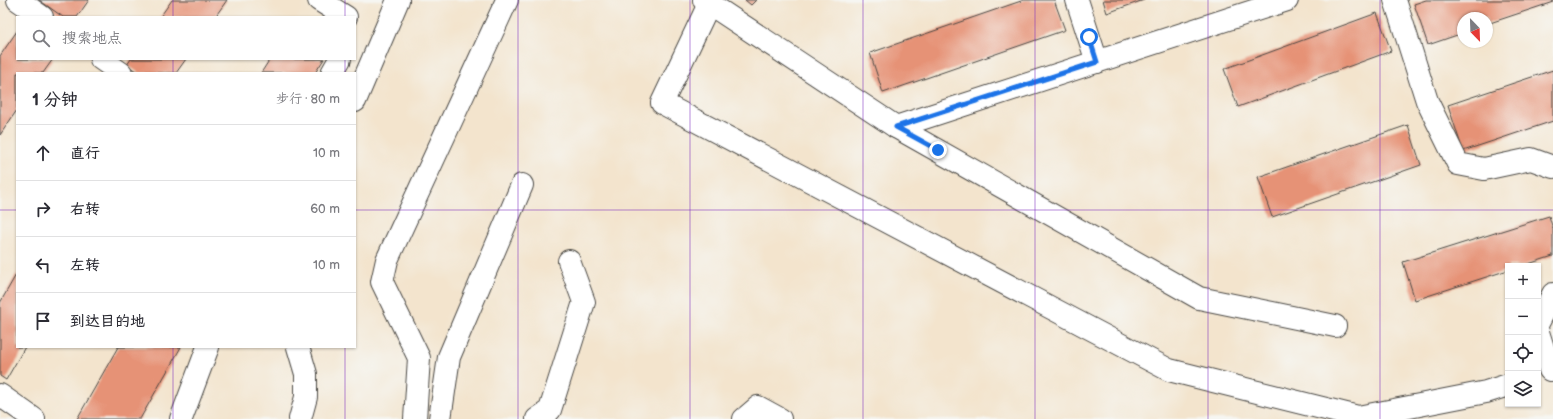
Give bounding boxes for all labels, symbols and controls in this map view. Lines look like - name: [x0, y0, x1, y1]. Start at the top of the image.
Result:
- north arrow: [1457, 12, 1493, 48]
- search box: [16, 16, 356, 60]
- icon: search: [30, 27, 52, 49]
- route start: [1080, 28, 1098, 46]
- text: 搜索地点: [62, 29, 122, 48]
- text: 1 分钟: [32, 90, 78, 110]
- text: 步行 · 80 m: [276, 91, 340, 107]
- route end: [929, 141, 947, 159]
- icon: ahead: [32, 142, 54, 164]
- text: 直行: [70, 144, 100, 163]
- text: 10 m: [313, 145, 340, 161]
- icon: right: [32, 198, 54, 220]
- text: 右转: [70, 200, 100, 219]
- text: 60 m: [310, 201, 340, 217]
- icon: left: [32, 254, 54, 276]
- text: 左转: [70, 256, 100, 275]
- text: 10 m: [313, 257, 340, 273]
- map controls: [1505, 263, 1541, 407]
- button: +: [1505, 263, 1541, 299]
- button: −: [1505, 299, 1541, 335]
- icon: arrive: [32, 310, 54, 332]
- text: 到达目的地: [70, 312, 145, 331]
- button: locate: [1505, 335, 1541, 371]
- button: layers: [1505, 371, 1541, 407]

